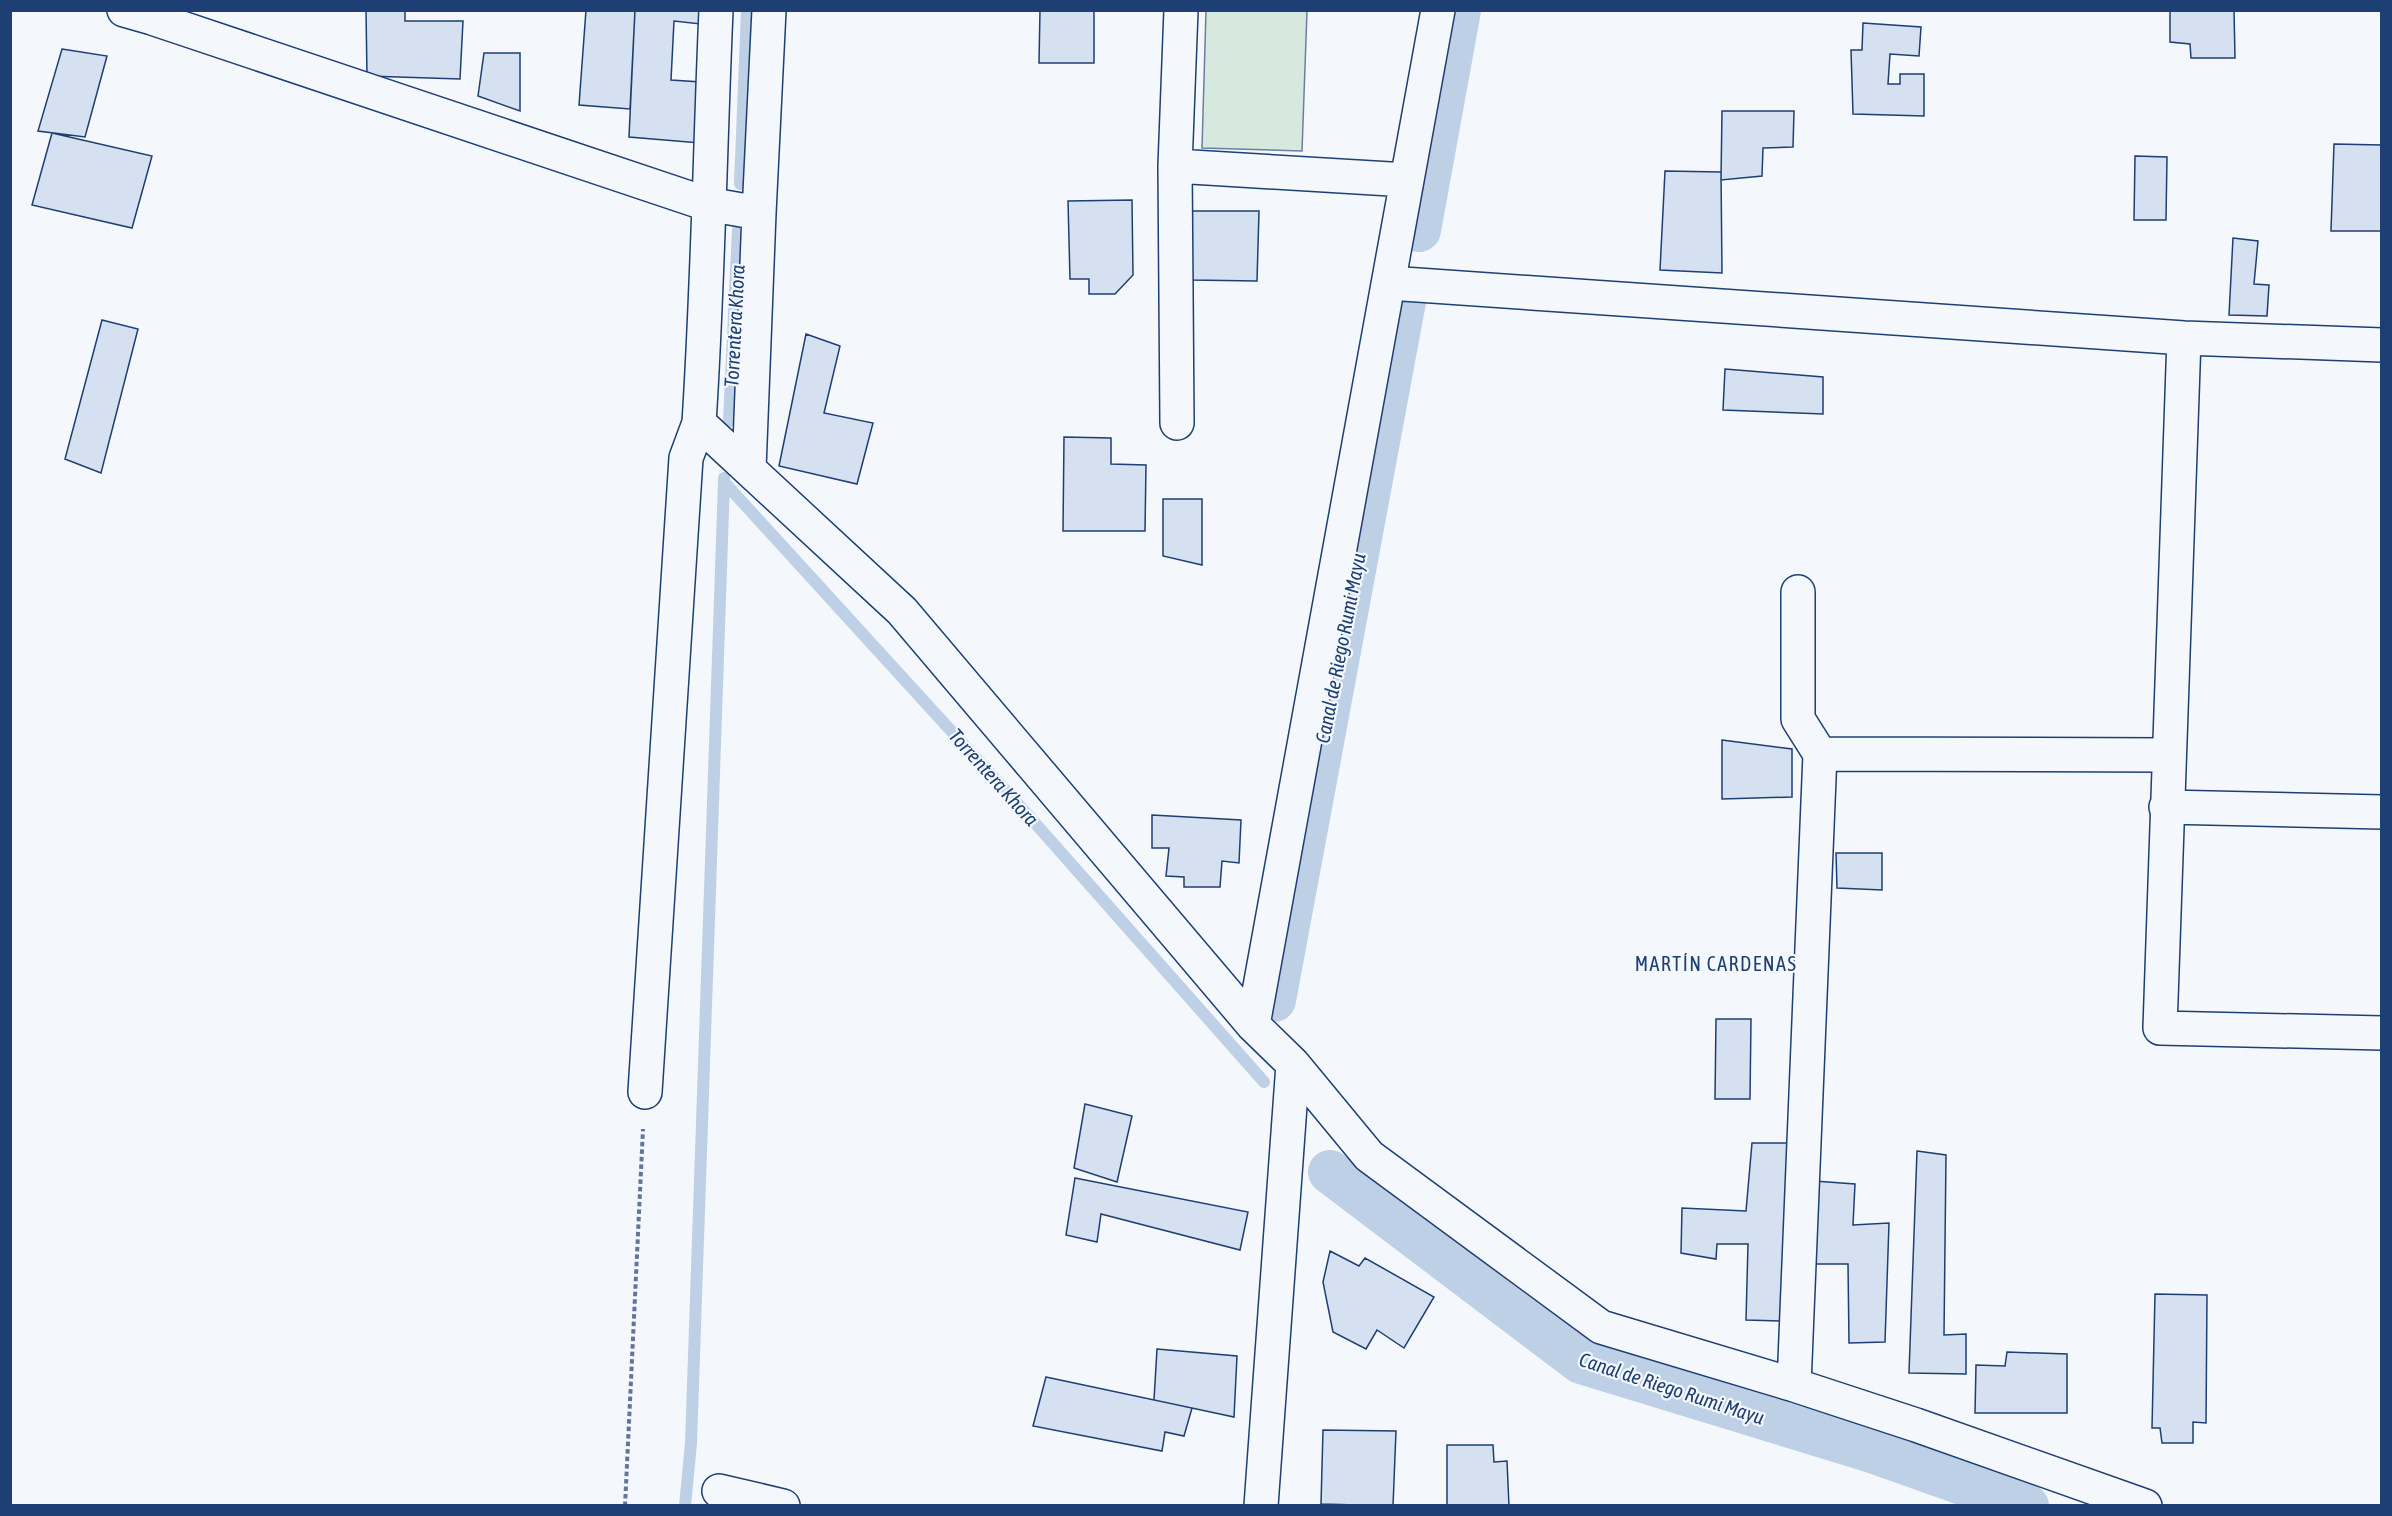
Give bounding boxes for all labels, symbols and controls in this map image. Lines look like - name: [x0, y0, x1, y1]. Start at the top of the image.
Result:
- water label: Torrentera Khora: [719, 264, 749, 388]
- water label: Canal de Riego Rumi Mayu: [1310, 551, 1370, 745]
- water label: Torrentera Khora: [944, 724, 1044, 830]
- district label: MARTÍN CARDENAS: [1635, 952, 1797, 975]
- water label: Canal de Riego Rumi Mayu: [1577, 1347, 1768, 1429]

